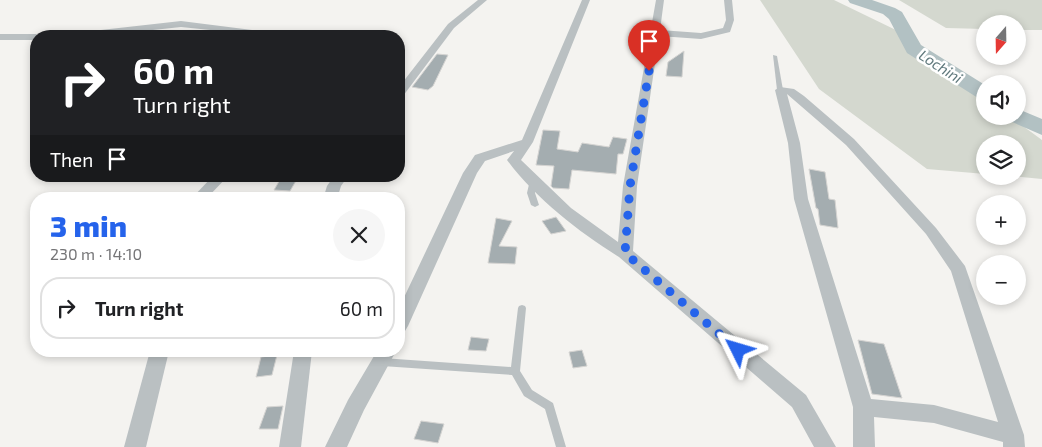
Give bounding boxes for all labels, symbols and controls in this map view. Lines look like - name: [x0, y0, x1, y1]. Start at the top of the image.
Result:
- north arrow: [976, 15, 1026, 65]
- map controls: [976, 15, 1026, 305]
- pin: [628, 20, 670, 71]
- icon: arrive: [635, 27, 663, 55]
- water label: Lochini: [916, 45, 966, 87]
- text: 60 m: [133, 49, 214, 91]
- icon: right: [50, 50, 115, 115]
- button: sound: [976, 75, 1026, 125]
- text: Turn right: [133, 91, 231, 117]
- button: layers: [976, 135, 1026, 185]
- icon: arrive: [103, 145, 131, 173]
- text: Then: [50, 148, 93, 171]
- button: +: [976, 195, 1026, 245]
- text: 3 min: [50, 207, 127, 243]
- button: close: [333, 209, 385, 261]
- text: 230 m · 14:10: [50, 244, 142, 263]
- button: −: [976, 255, 1026, 305]
- icon: right: [52, 294, 80, 322]
- text: Turn right: [95, 297, 183, 320]
- text: 60 m: [340, 297, 383, 320]
- position arrow: [711, 323, 763, 375]

